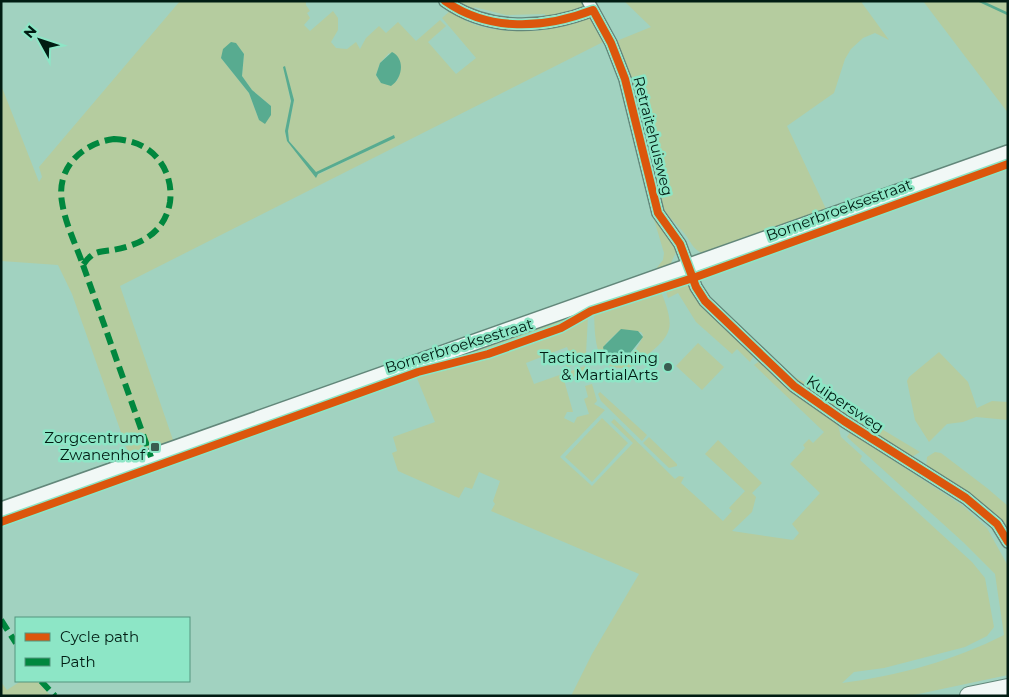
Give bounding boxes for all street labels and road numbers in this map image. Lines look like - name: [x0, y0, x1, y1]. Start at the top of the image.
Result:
- street label: Retraitehuisweg: [629, 74, 678, 198]
- street label: Bornerbroeksestraat: [763, 174, 914, 245]
- street label: Bornerbroeksestraat: [382, 314, 535, 377]
- street label: Kuipersweg: [803, 371, 888, 436]

